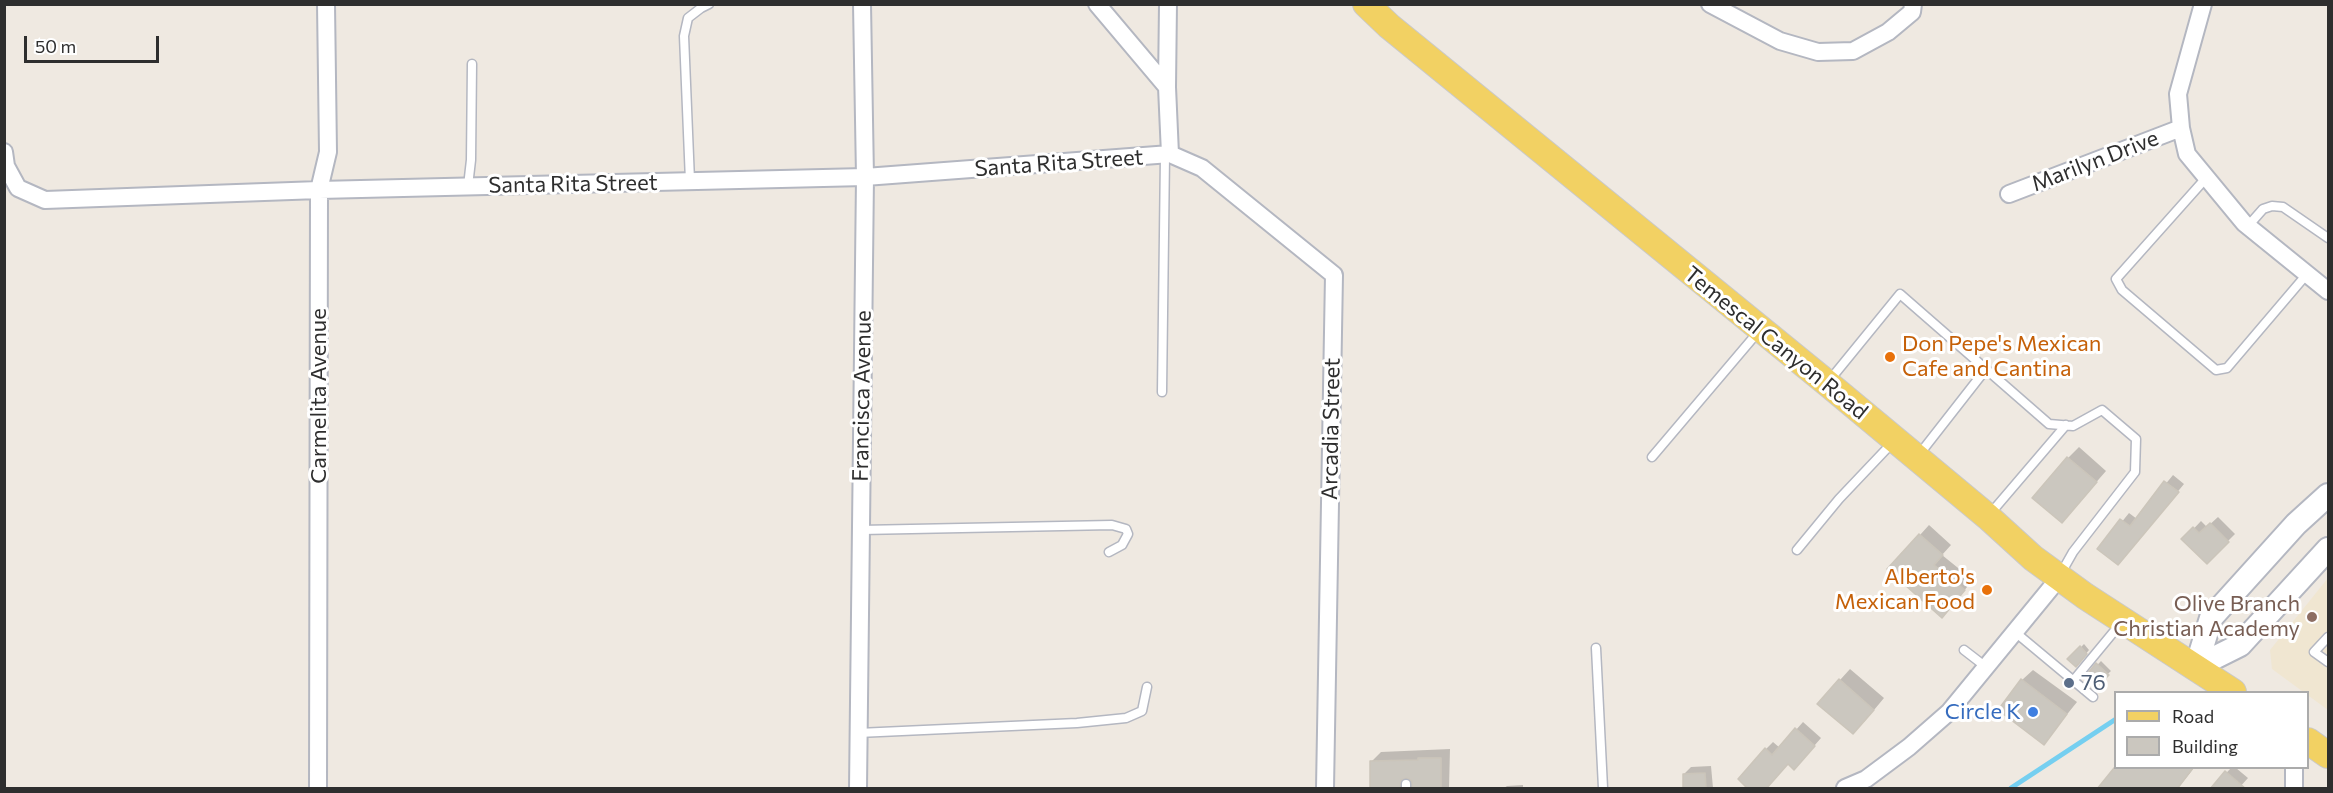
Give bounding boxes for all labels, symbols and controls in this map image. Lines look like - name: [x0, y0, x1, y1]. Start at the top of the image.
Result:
- scale bar: [27, 24, 162, 62]
- text: 50 m: [35, 35, 76, 57]
- street label: Marilyn Drive: [2028, 125, 2162, 197]
- street label: Santa Rita Street: [974, 144, 1144, 182]
- street label: Santa Rita Street: [488, 169, 658, 199]
- street label: Temescal Canyon Road: [1679, 261, 1873, 425]
- street label: Carmelita Avenue: [306, 308, 332, 484]
- street label: Francisca Avenue: [847, 310, 877, 482]
- place label: Don Pepe's Mexican Cafe and Cantina: [1902, 331, 2101, 382]
- marker: Don Pepe's Mexican Cafe and Cantina: [1883, 350, 1897, 364]
- street label: Arcadia Street: [1317, 358, 1345, 500]
- place label: Alberto's Mexican Food: [1835, 564, 1975, 616]
- marker: Alberto's Mexican Food: [1980, 583, 1994, 597]
- place label: Olive Branch Christian Academy: [2113, 591, 2300, 642]
- marker: Olive Branch Christian Academy: [2305, 610, 2319, 624]
- place label: 76: [2081, 670, 2106, 696]
- marker: 76: [2062, 676, 2076, 690]
- legend: [2114, 691, 2309, 769]
- place label: Circle K: [1945, 699, 2021, 725]
- marker: Circle K: [2026, 705, 2040, 719]
- text: Road: [2172, 705, 2214, 727]
- text: Building: [2172, 735, 2238, 757]

